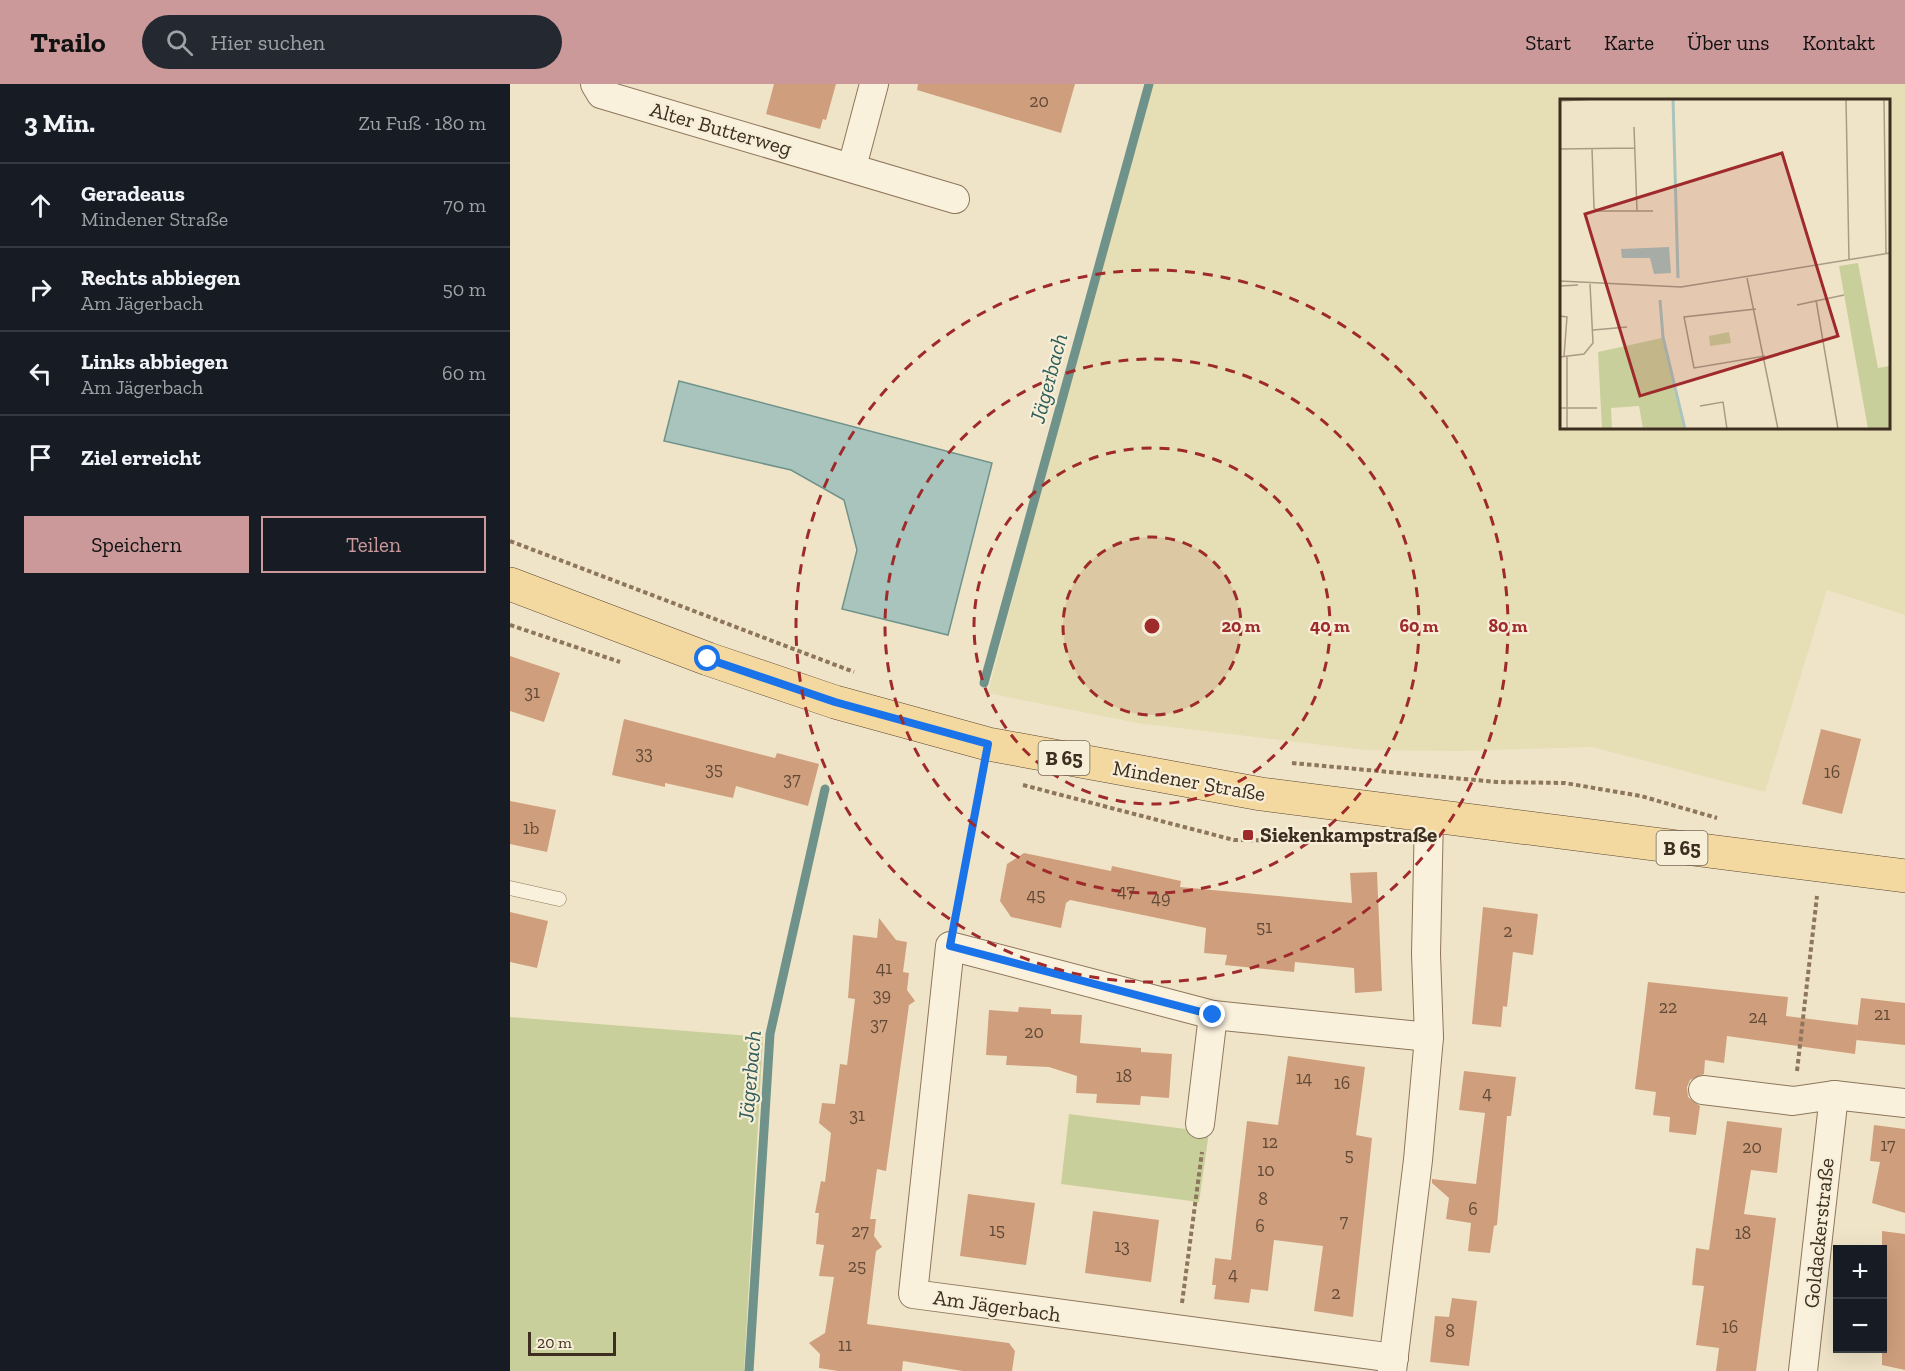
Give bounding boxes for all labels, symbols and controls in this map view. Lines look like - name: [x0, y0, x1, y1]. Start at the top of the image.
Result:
- search box: [142, 15, 562, 69]
- text: Trailo: [30, 26, 106, 59]
- icon: search: [163, 26, 196, 59]
- text: Hier suchen: [211, 29, 325, 56]
- text: Start: [1525, 30, 1571, 55]
- text: Karte: [1604, 30, 1654, 55]
- text: Über uns: [1687, 30, 1769, 55]
- text: Kontakt: [1802, 30, 1875, 55]
- house number: 20: [1029, 90, 1049, 112]
- street label: Alter Butterweg: [647, 96, 795, 161]
- inset map: [1560, 99, 1890, 429]
- text: 3 Min.: [24, 107, 95, 139]
- text: Zu Fuß · 180 m: [359, 111, 486, 135]
- text: Geradeaus: [81, 180, 185, 207]
- icon: ahead: [24, 189, 57, 222]
- text: 70 m: [443, 193, 486, 217]
- text: Mindener Straße: [81, 207, 228, 231]
- text: Rechts abbiegen: [81, 264, 240, 291]
- icon: right: [24, 273, 57, 306]
- text: 50 m: [442, 277, 486, 301]
- text: Am Jägerbach: [81, 291, 203, 315]
- water label: Jägerbach: [1023, 330, 1073, 427]
- text: Links abbiegen: [81, 348, 228, 375]
- icon: left: [24, 357, 57, 390]
- text: 60 m: [442, 361, 486, 385]
- text: Am Jägerbach: [81, 375, 203, 399]
- icon: arrive: [24, 441, 57, 474]
- text: Ziel erreicht: [81, 444, 201, 471]
- button: Speichern: [24, 516, 249, 573]
- button: Teilen: [261, 516, 486, 573]
- text: 20 m: [1221, 615, 1261, 637]
- text: 40 m: [1310, 615, 1350, 637]
- text: 60 m: [1399, 615, 1439, 637]
- text: 80 m: [1488, 615, 1528, 637]
- centre of rings: [1142, 616, 1162, 636]
- route start: [694, 645, 720, 671]
- house number: 31: [524, 681, 540, 703]
- road number: B 65: [1038, 741, 1090, 775]
- house number: 33: [635, 742, 653, 764]
- street label: Mindener Straße: [1111, 755, 1267, 806]
- house number: 35: [705, 758, 723, 780]
- house number: 16: [1824, 761, 1840, 783]
- house number: 37: [783, 768, 801, 790]
- house number: 1b: [523, 817, 539, 839]
- place label: Siekenkampstraße: [1260, 822, 1437, 847]
- marker: Siekenkampstraße: [1241, 828, 1255, 842]
- road number: B 65: [1656, 831, 1708, 865]
- house number: 47: [1117, 880, 1135, 902]
- house number: 45: [1027, 884, 1045, 906]
- house number: 49: [1151, 887, 1171, 909]
- house number: 51: [1256, 916, 1272, 938]
- house number: 2: [1503, 920, 1513, 942]
- house number: 41: [876, 957, 892, 979]
- house number: 39: [873, 984, 891, 1006]
- house number: 22: [1659, 996, 1677, 1018]
- route end: [1199, 1001, 1225, 1027]
- house number: 21: [1874, 1003, 1890, 1025]
- house number: 24: [1749, 1006, 1768, 1028]
- house number: 37: [870, 1013, 888, 1035]
- house number: 20: [1024, 1021, 1044, 1043]
- water label: Jägerbach: [732, 1029, 767, 1124]
- house number: 18: [1116, 1065, 1132, 1087]
- house number: 14: [1296, 1067, 1313, 1089]
- house number: 16: [1334, 1072, 1350, 1094]
- house number: 4: [1482, 1082, 1492, 1104]
- house number: 31: [849, 1104, 865, 1126]
- house number: 12: [1262, 1131, 1278, 1153]
- house number: 17: [1880, 1134, 1896, 1156]
- house number: 20: [1742, 1136, 1762, 1158]
- house number: 5: [1344, 1144, 1354, 1166]
- street label: Goldackerstraße: [1798, 1156, 1839, 1309]
- house number: 10: [1257, 1159, 1275, 1181]
- house number: 8: [1258, 1188, 1268, 1210]
- house number: 6: [1468, 1198, 1478, 1220]
- house number: 7: [1340, 1210, 1349, 1232]
- house number: 6: [1255, 1215, 1265, 1237]
- house number: 15: [989, 1219, 1005, 1241]
- house number: 27: [851, 1220, 869, 1242]
- house number: 18: [1735, 1222, 1751, 1244]
- house number: 13: [1114, 1235, 1130, 1257]
- map controls: [1833, 1245, 1887, 1353]
- button: +: [1833, 1245, 1887, 1299]
- house number: 25: [848, 1255, 866, 1277]
- house number: 4: [1228, 1263, 1238, 1285]
- house number: 2: [1331, 1282, 1341, 1304]
- street label: Am Jägerbach: [932, 1284, 1063, 1327]
- button: −: [1833, 1299, 1887, 1353]
- house number: 16: [1722, 1316, 1738, 1338]
- house number: 8: [1445, 1320, 1455, 1342]
- scale bar: [528, 1329, 616, 1356]
- text: 20 m: [537, 1333, 572, 1352]
- house number: 11: [838, 1334, 852, 1356]

